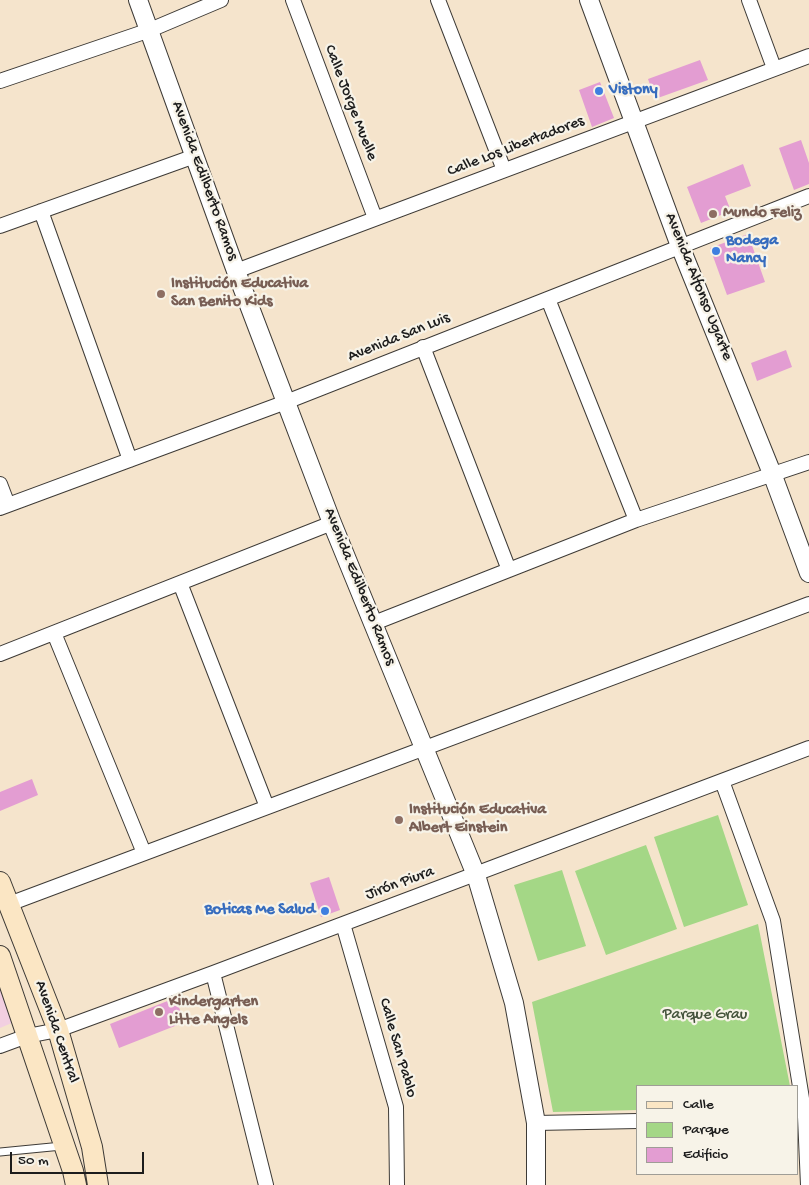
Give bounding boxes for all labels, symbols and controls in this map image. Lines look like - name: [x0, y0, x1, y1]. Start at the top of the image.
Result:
- street label: Calle Jorge Muelle: [319, 42, 381, 164]
- place label: Vistony: [609, 81, 658, 101]
- marker: Vistony: [593, 85, 605, 97]
- street label: Avenida Edilberto Ramos: [166, 99, 242, 263]
- street label: Calle Los Libertadores: [445, 112, 587, 182]
- place label: Mundo Feliz: [723, 204, 801, 224]
- marker: Mundo Feliz: [707, 208, 719, 220]
- street label: Avenida Alfonso Ugarte: [660, 210, 736, 364]
- place label: Bodega Nancy: [726, 232, 778, 270]
- marker: Bodega Nancy: [710, 245, 722, 257]
- place label: Institución Educativa San Benito Kids: [171, 275, 308, 313]
- marker: Institución Educativa San Benito Kids: [155, 288, 167, 300]
- street label: Avenida San Luis: [345, 309, 453, 367]
- street label: Avenida Edilberto Ramos: [319, 506, 399, 668]
- place label: Institución Educativa Albert Einstein: [409, 801, 546, 839]
- marker: Institución Educativa Albert Einstein: [393, 814, 405, 826]
- street label: Jirón Piura: [363, 863, 437, 905]
- place label: Boticas Me Salud: [205, 901, 315, 921]
- marker: Boticas Me Salud: [319, 905, 331, 917]
- street label: Avenida Central: [30, 978, 82, 1086]
- place label: Kindergarten Litte Angels: [169, 993, 258, 1031]
- street label: Calle San Pablo: [374, 996, 420, 1100]
- marker: Kindergarten Litte Angels: [153, 1006, 165, 1018]
- park label: Parque Grau: [663, 1006, 747, 1026]
- legend: [636, 1085, 799, 1175]
- text: Calle: [683, 1096, 714, 1114]
- text: Parque: [683, 1121, 729, 1139]
- scale bar: [12, 1142, 146, 1174]
- text: Edificio: [683, 1146, 728, 1164]
- text: 50 m: [18, 1152, 49, 1170]

